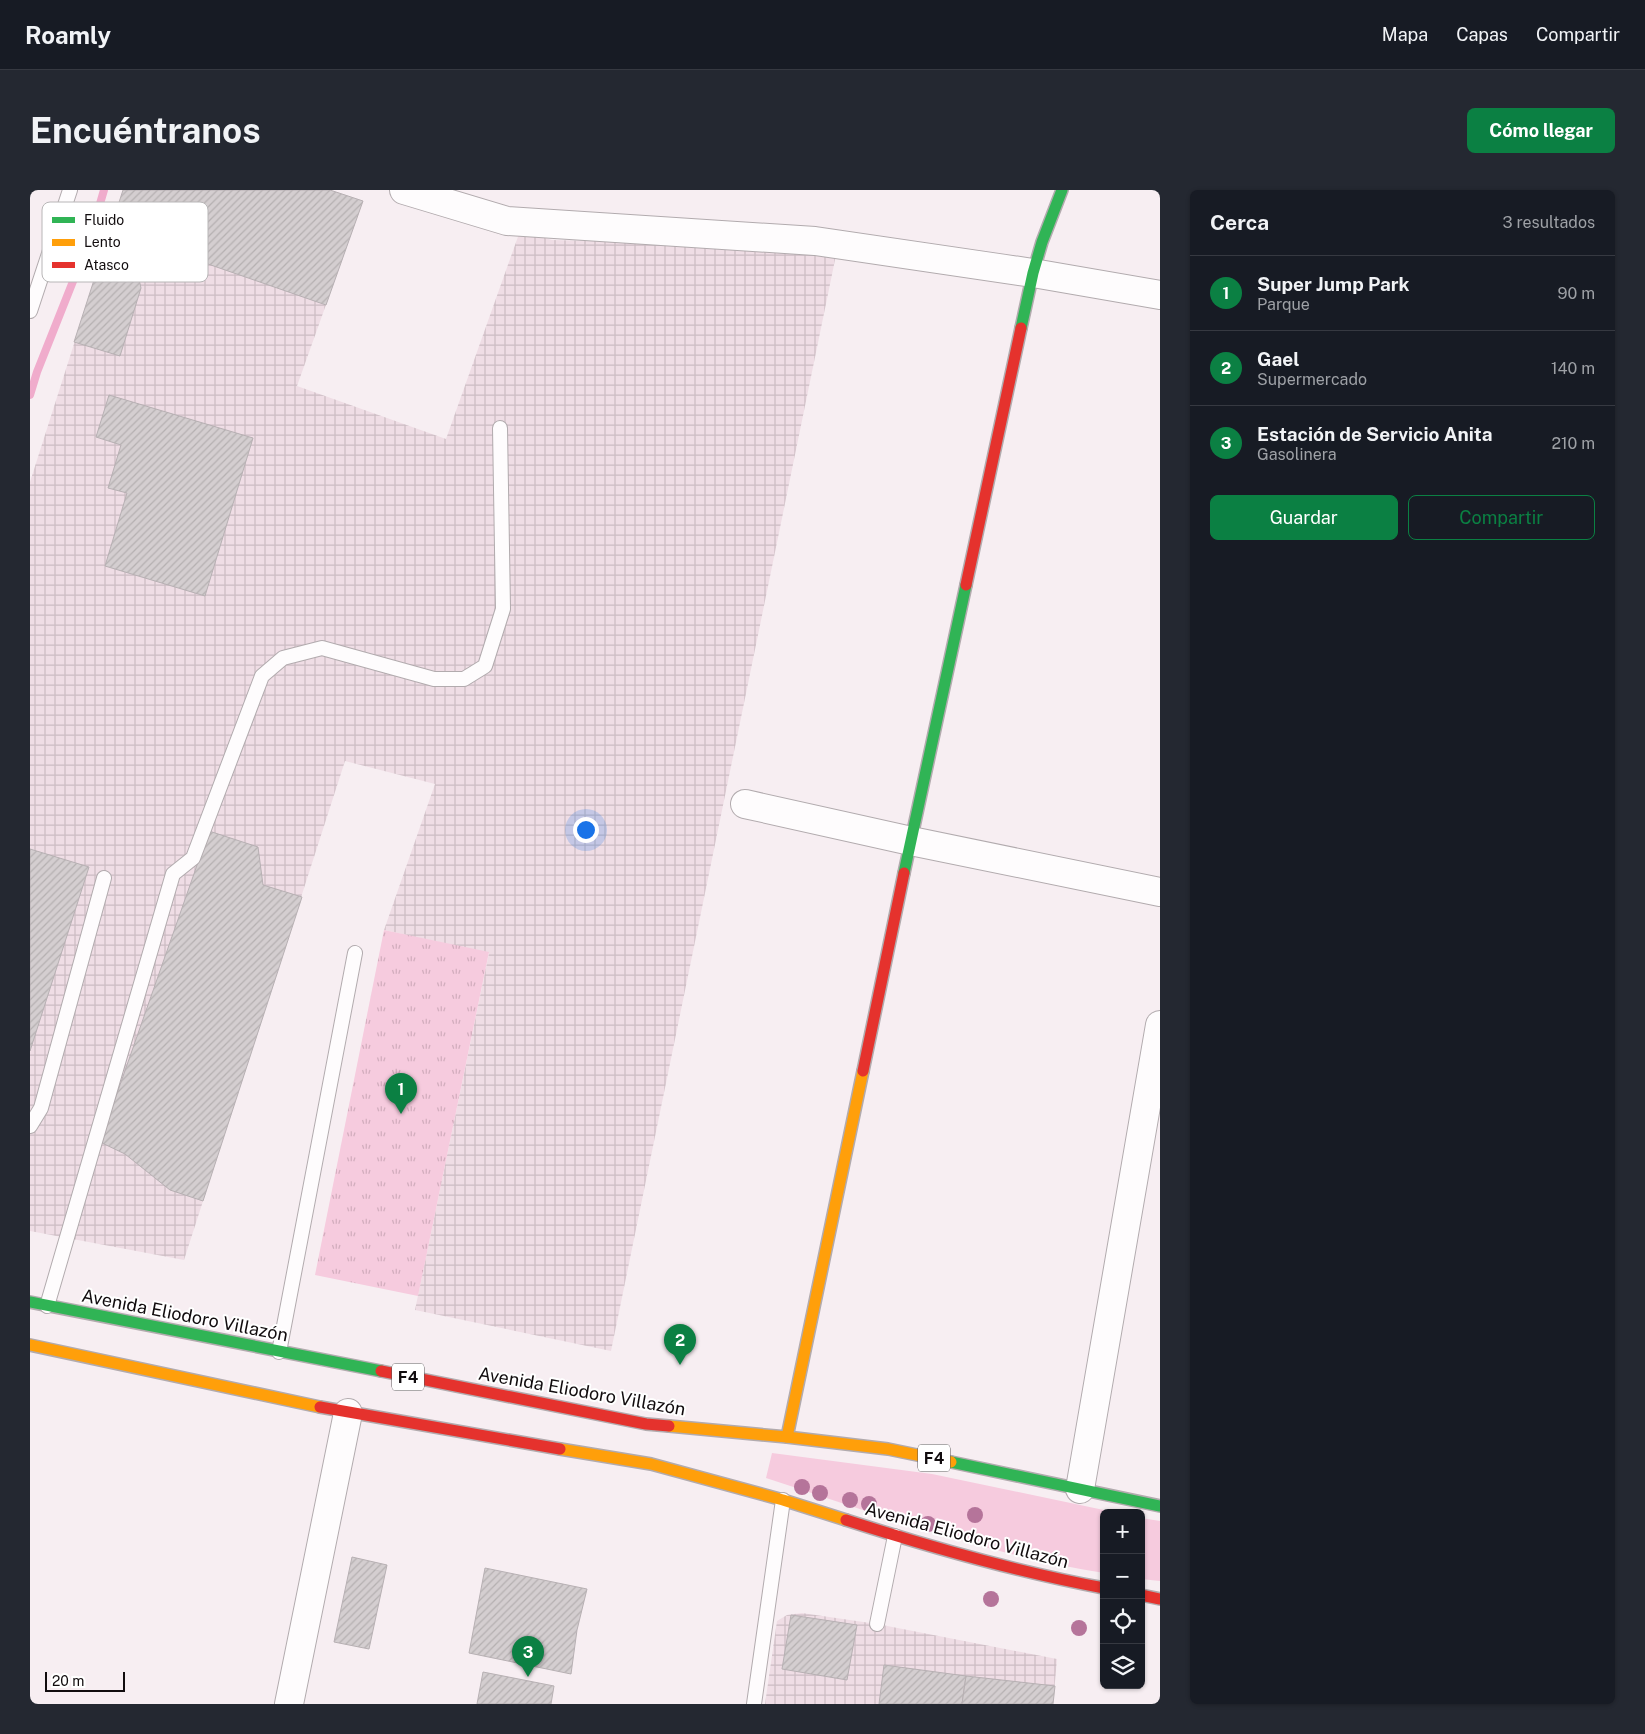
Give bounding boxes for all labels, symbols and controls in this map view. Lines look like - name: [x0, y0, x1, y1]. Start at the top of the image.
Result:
- text: Roamly: [25, 21, 111, 49]
- text: Mapa: [1382, 24, 1428, 45]
- text: Capas: [1456, 24, 1508, 45]
- text: Compartir: [1536, 24, 1620, 45]
- button: Cómo llegar: [1467, 108, 1615, 153]
- text: Encuéntranos: [30, 110, 261, 151]
- legend: [42, 202, 208, 282]
- text: Cerca: [1210, 210, 1269, 235]
- text: Fluido: [84, 212, 124, 228]
- text: 3 resultados: [1503, 213, 1595, 232]
- text: Lento: [84, 234, 121, 250]
- text: Atasco: [84, 257, 129, 273]
- text: Super Jump Park: [1257, 273, 1410, 295]
- text: 1: [1223, 284, 1229, 303]
- text: 90 m: [1558, 284, 1595, 303]
- text: Parque: [1257, 295, 1310, 314]
- text: Gael: [1257, 348, 1299, 370]
- text: 2: [1221, 359, 1231, 378]
- text: 140 m: [1551, 359, 1595, 378]
- text: Supermercado: [1257, 370, 1367, 389]
- text: Estación de Servicio Anita: [1257, 423, 1492, 445]
- text: 3: [1221, 434, 1231, 453]
- text: 210 m: [1551, 434, 1595, 453]
- text: Gasolinera: [1257, 445, 1337, 464]
- button: Guardar: [1210, 495, 1398, 540]
- button: Compartir: [1408, 495, 1595, 540]
- your location: [573, 817, 599, 843]
- pin: 1: [385, 1073, 417, 1114]
- street label: Avenida Eliodoro Villazón: [80, 1285, 290, 1345]
- pin: 2: [664, 1324, 696, 1365]
- street label: Avenida Eliodoro Villazón: [477, 1362, 687, 1420]
- road number: F4: [392, 1364, 424, 1390]
- road number: F4: [918, 1444, 950, 1472]
- street label: Avenida Eliodoro Villazón: [863, 1498, 1071, 1572]
- map controls: [1100, 1509, 1145, 1689]
- button: +: [1100, 1509, 1145, 1554]
- button: −: [1100, 1554, 1145, 1599]
- button: locate: [1100, 1599, 1145, 1644]
- pin: 3: [512, 1636, 544, 1677]
- button: layers: [1100, 1644, 1145, 1689]
- scale bar: [45, 1669, 125, 1692]
- text: 20 m: [52, 1673, 84, 1689]

